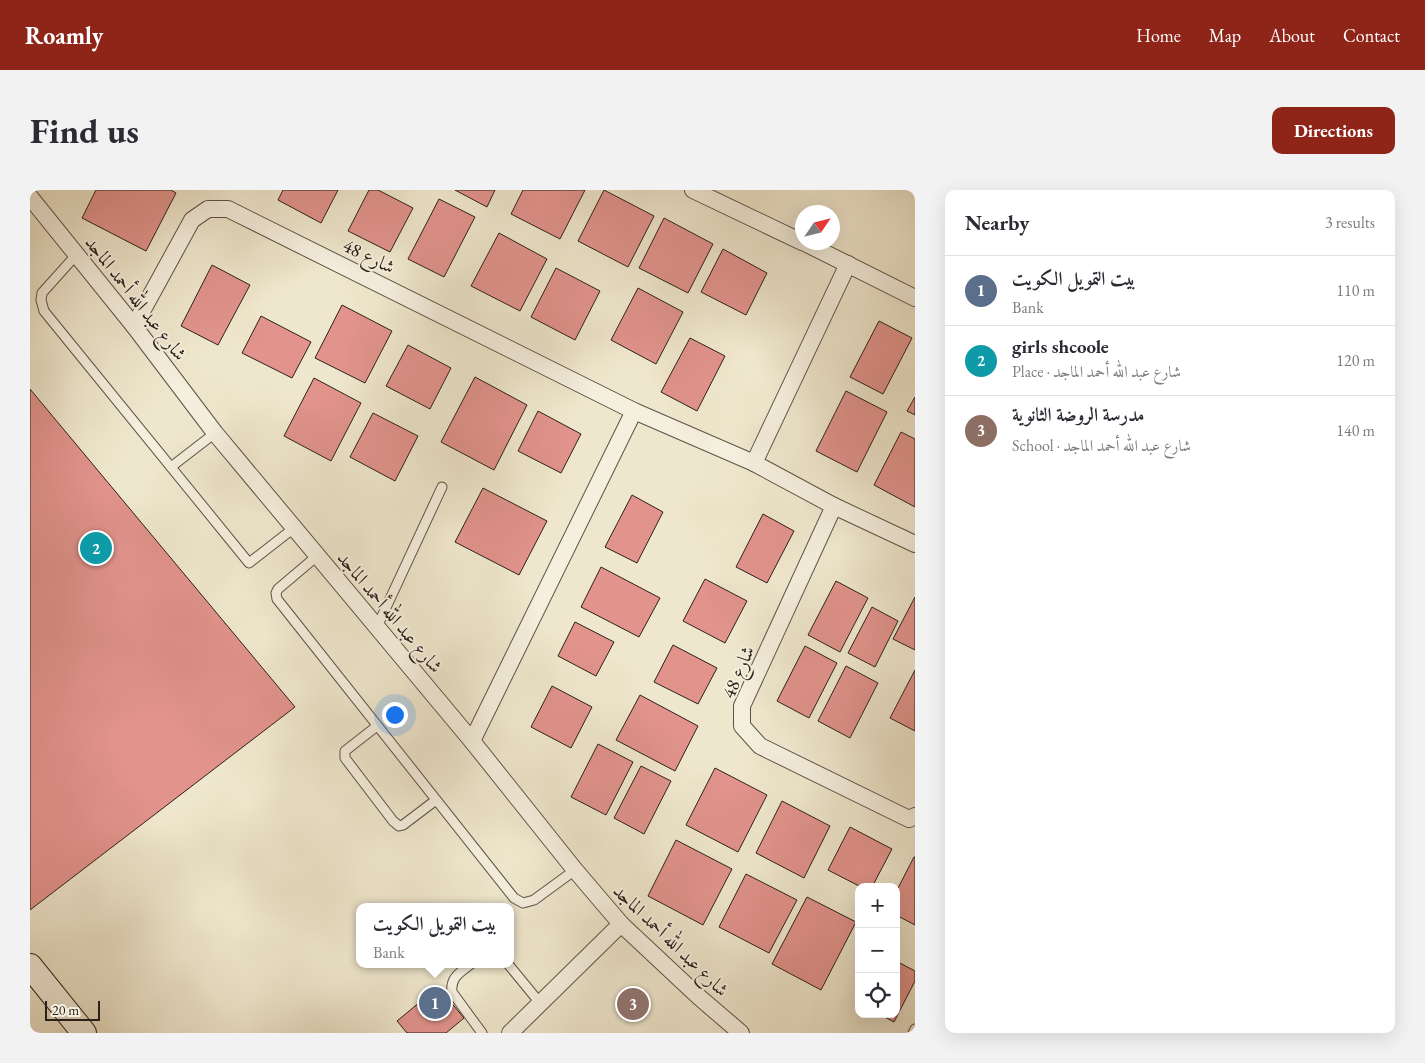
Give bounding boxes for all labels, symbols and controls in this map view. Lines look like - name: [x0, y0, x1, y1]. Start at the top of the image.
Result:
- text: Roamly: [25, 20, 103, 51]
- text: Home: [1136, 24, 1181, 47]
- text: Map: [1209, 24, 1241, 47]
- text: About: [1269, 24, 1315, 47]
- text: Contact: [1343, 24, 1400, 47]
- button: Directions: [1272, 107, 1395, 154]
- text: Find us: [30, 108, 139, 153]
- north arrow: [795, 205, 840, 250]
- text: Nearby: [965, 209, 1029, 236]
- text: 3 results: [1325, 212, 1375, 233]
- street label: شارع عبد الله أحمد الماجد: [77, 229, 194, 367]
- street label: شارع 48: [337, 233, 399, 282]
- text: بيت التمويل الكويت: [1012, 266, 1136, 291]
- text: 1: [977, 280, 985, 301]
- text: 110 m: [1336, 280, 1375, 301]
- text: Bank: [1012, 297, 1044, 318]
- text: girls shcoole: [1012, 334, 1109, 359]
- text: 2: [977, 350, 985, 371]
- text: 120 m: [1336, 350, 1375, 371]
- text: Place · شارع عبد الله أحمد الماجد: [1012, 361, 1181, 382]
- text: مدرسة الروضة الثانوية: [1012, 402, 1145, 427]
- text: 3: [977, 420, 985, 441]
- text: 140 m: [1336, 420, 1375, 441]
- text: School · شارع عبد الله أحمد الماجد: [1012, 435, 1191, 456]
- pin: 2: [80, 529, 112, 567]
- street label: شارع عبد الله أحمد الماجد: [329, 544, 450, 680]
- street label: شارع 48: [716, 642, 763, 703]
- your location: [382, 702, 408, 728]
- street label: شارع عبد الله أحمد الماجد: [606, 877, 736, 1004]
- map controls: [855, 883, 900, 1018]
- button: +: [855, 883, 900, 928]
- popup: [356, 903, 514, 968]
- text: بيت التمويل الكويت: [373, 911, 497, 936]
- button: −: [855, 928, 900, 973]
- text: Bank: [373, 942, 405, 963]
- button: locate: [855, 973, 900, 1018]
- pin: 1: [419, 984, 451, 1022]
- pin: 3: [617, 985, 649, 1023]
- scale bar: [45, 998, 100, 1021]
- text: 20 m: [52, 1001, 79, 1019]

